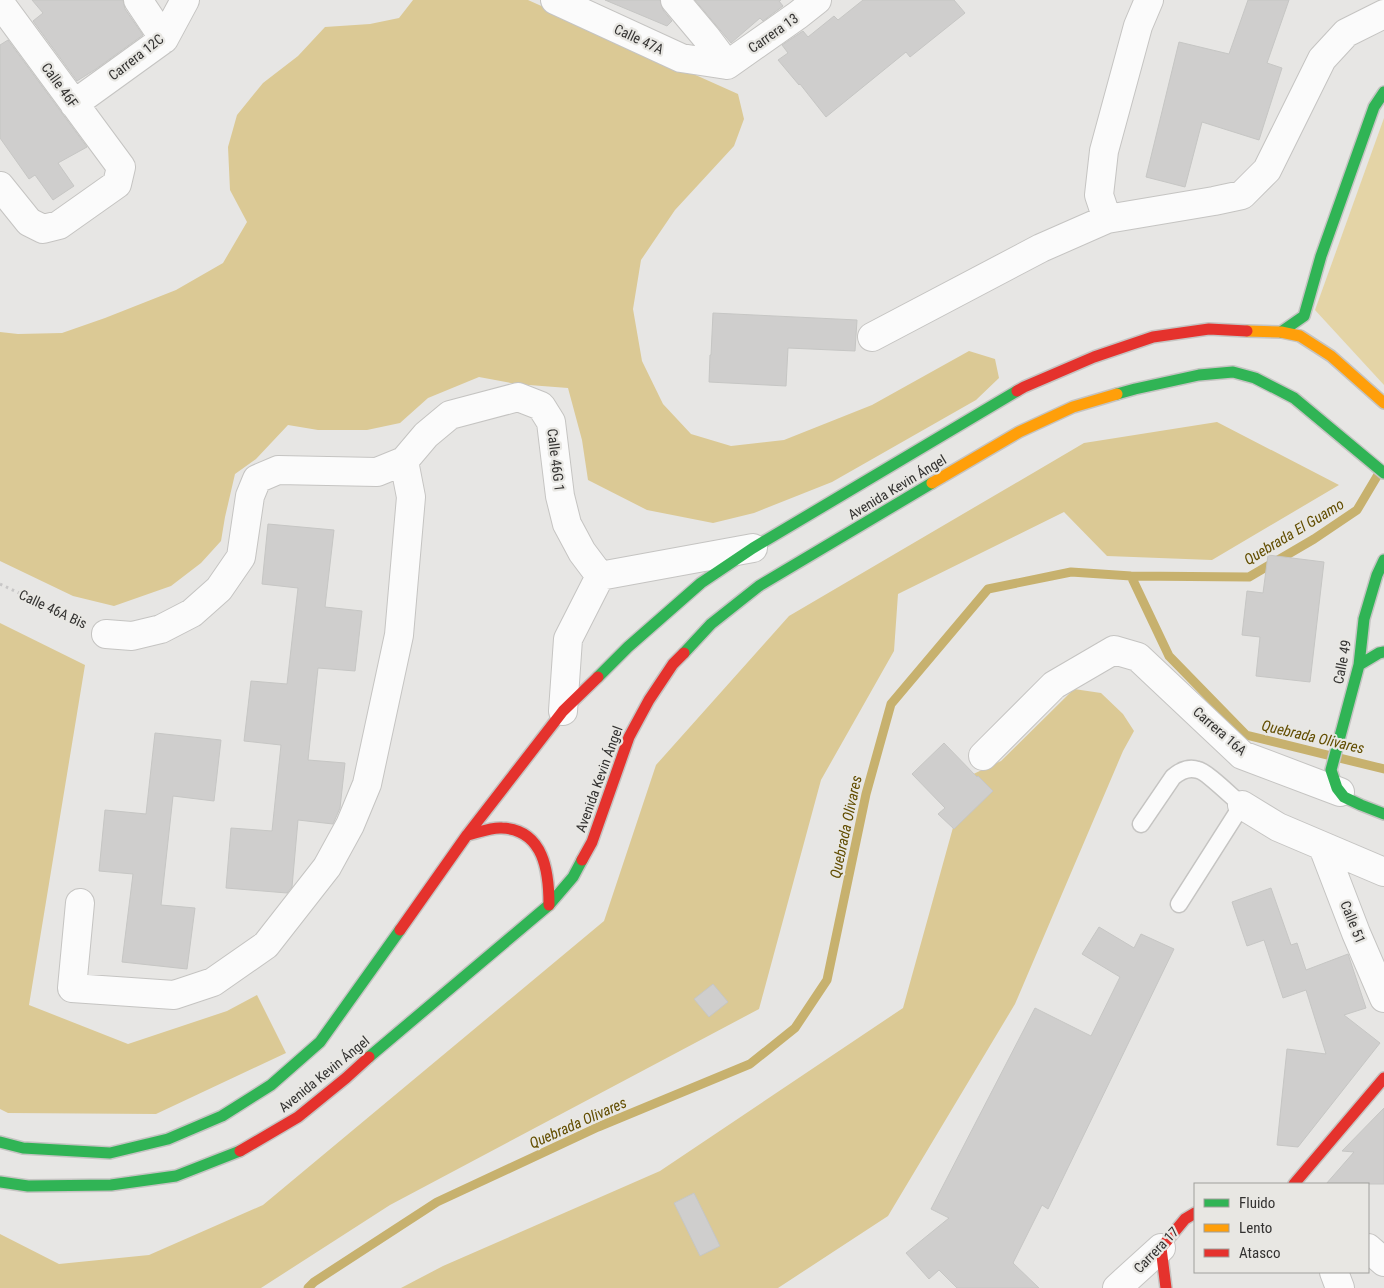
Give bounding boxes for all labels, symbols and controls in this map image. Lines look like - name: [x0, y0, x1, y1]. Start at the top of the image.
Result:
- street label: Carrera 13: [745, 10, 801, 56]
- street label: Calle 47A: [612, 21, 666, 57]
- street label: Carrera 12C: [105, 31, 167, 83]
- street label: Calle 46F: [38, 60, 82, 111]
- street label: Calle 46G 1: [544, 428, 568, 492]
- street label: Avenida Kevin Ángel: [844, 451, 949, 523]
- water label: Quebrada El Guamo: [1241, 495, 1347, 569]
- street label: Calle 46A Bis: [16, 586, 90, 632]
- street label: Calle 49: [1330, 639, 1354, 685]
- street label: Carrera 16A: [1190, 704, 1250, 758]
- water label: Quebrada Olivares: [1260, 716, 1366, 758]
- street label: Avenida Kevin Ángel: [571, 723, 626, 834]
- water label: Quebrada Olivares: [826, 774, 866, 880]
- street label: Calle 51: [1337, 898, 1369, 946]
- street label: Avenida Kevin Ángel: [275, 1032, 372, 1115]
- water label: Quebrada Olivares: [526, 1093, 630, 1153]
- legend: [1194, 1183, 1369, 1273]
- text: Fluido: [1239, 1194, 1275, 1212]
- text: Lento: [1239, 1219, 1272, 1237]
- street label: Carrera 17: [1130, 1224, 1182, 1276]
- text: Atasco: [1239, 1244, 1280, 1262]

